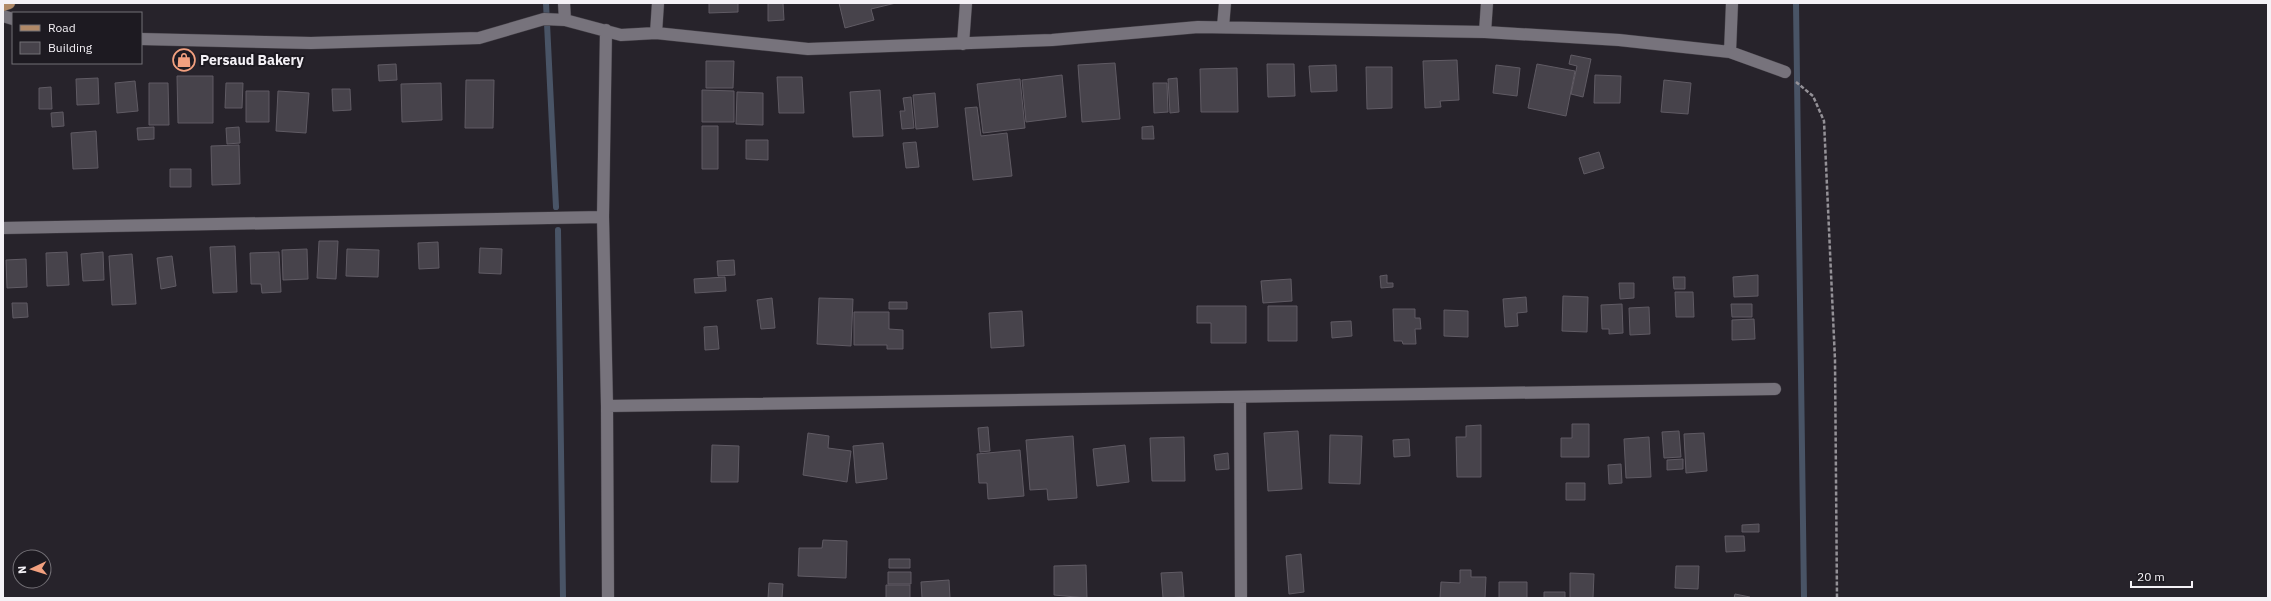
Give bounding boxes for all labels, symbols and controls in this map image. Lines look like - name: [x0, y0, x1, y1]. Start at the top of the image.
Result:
- legend: [12, 12, 142, 64]
- text: Road: [48, 20, 76, 35]
- text: Building: [48, 40, 93, 55]
- shop icon: Persaud Bakery: [171, 47, 197, 73]
- place label: Persaud Bakery: [200, 51, 304, 69]
- north arrow: [12, 549, 52, 589]
- scale bar: [2131, 563, 2192, 589]
- text: N: [15, 565, 29, 574]
- text: 20 m: [2137, 569, 2165, 584]

